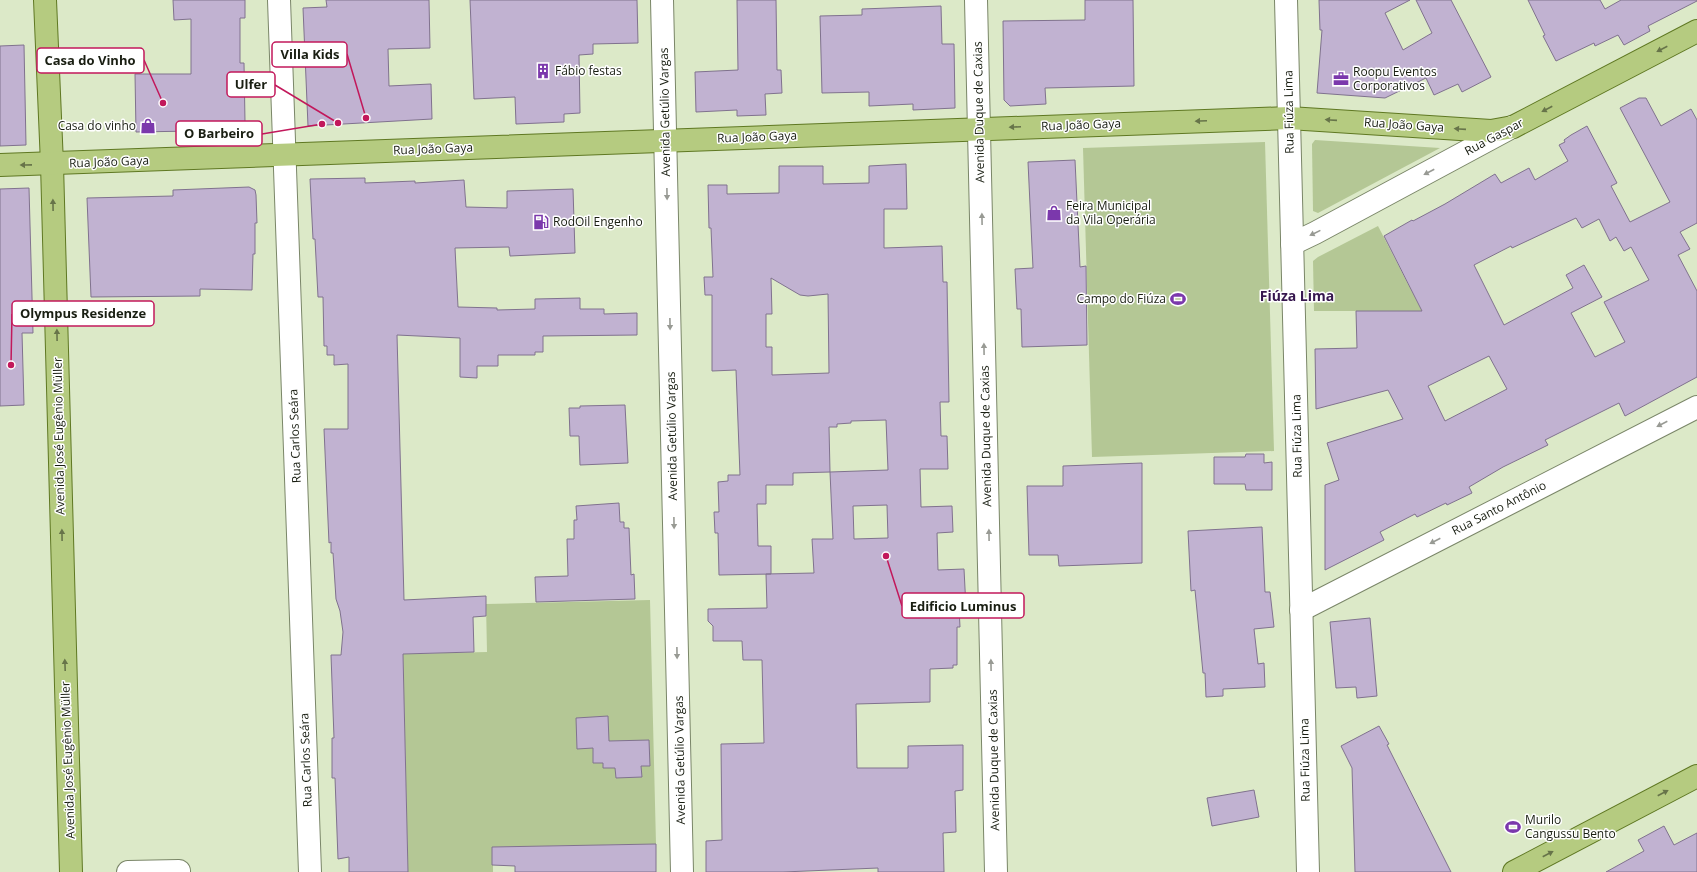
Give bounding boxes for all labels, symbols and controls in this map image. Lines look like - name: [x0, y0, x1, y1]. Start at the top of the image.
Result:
- street label: Avenida Duque de Caxias: [969, 41, 988, 183]
- callout: Villa Kids: [272, 42, 347, 67]
- text: Villa Kids: [281, 45, 339, 63]
- one-way arrow: [1657, 46, 1668, 52]
- street label: Avenida Getúlio Vargas: [655, 47, 674, 177]
- callout: Casa do Vinho: [37, 48, 144, 73]
- text: Casa do Vinho: [44, 51, 136, 69]
- building icon: Fábio festas: [534, 62, 552, 80]
- place label: Fábio festas: [555, 62, 622, 79]
- place label: Roopu Eventos Corporativos: [1353, 63, 1437, 94]
- street label: Rua Fiúza Lima: [1279, 70, 1298, 154]
- office icon: Roopu Eventos Corporativos: [1332, 70, 1350, 88]
- callout: Ulfer: [227, 72, 275, 97]
- text: Ulfer: [235, 75, 267, 93]
- one-way arrow: [1541, 106, 1553, 112]
- street label: Rua João Gaya: [1364, 113, 1445, 136]
- street label: Rua Gaspar: [1461, 114, 1526, 159]
- street label: Rua João Gaya: [1041, 115, 1121, 134]
- place label: Casa do vinho: [58, 117, 136, 134]
- shop icon: Casa do vinho: [139, 117, 157, 135]
- one-way arrow: [1195, 117, 1207, 124]
- one-way arrow: [1325, 117, 1337, 124]
- callout: O Barbeiro: [176, 121, 262, 146]
- text: O Barbeiro: [184, 124, 254, 142]
- one-way arrow: [1009, 124, 1021, 131]
- one-way arrow: [1454, 125, 1466, 132]
- street label: Rua João Gaya: [717, 127, 797, 146]
- street label: Rua João Gaya: [393, 139, 473, 158]
- street label: Rua João Gaya: [69, 152, 149, 171]
- one-way arrow: [19, 162, 32, 168]
- one-way arrow: [1423, 168, 1435, 175]
- one-way arrow: [664, 188, 670, 201]
- place label: Feira Municipal da Vila Operária: [1066, 197, 1156, 228]
- one-way arrow: [50, 198, 56, 211]
- shop icon: Feira Municipal da Vila Operária: [1045, 204, 1063, 222]
- fuel station icon: RodOil Engenho: [532, 213, 550, 231]
- place label: RodOil Engenho: [553, 213, 643, 230]
- one-way arrow: [978, 213, 985, 225]
- one-way arrow: [1309, 230, 1320, 236]
- district label: Fiúza Lima: [1260, 286, 1334, 305]
- place label: Campo do Fiúza: [1076, 290, 1166, 307]
- sports icon: Campo do Fiúza: [1169, 290, 1187, 308]
- callout: Olympus Residenze: [12, 301, 154, 326]
- text: Olympus Residenze: [20, 304, 146, 322]
- one-way arrow: [666, 318, 673, 330]
- one-way arrow: [53, 329, 60, 341]
- one-way arrow: [981, 343, 988, 355]
- street label: Avenida José Eugênio Müller: [49, 357, 68, 515]
- street label: Avenida Duque de Caxias: [976, 365, 995, 507]
- street label: Avenida Getúlio Vargas: [662, 371, 681, 501]
- street label: Rua Carlos Seára: [284, 389, 305, 483]
- street label: Rua Fiúza Lima: [1287, 394, 1306, 478]
- one-way arrow: [1657, 421, 1668, 428]
- street label: Rua Santo Antônio: [1449, 476, 1549, 539]
- one-way arrow: [671, 517, 677, 530]
- one-way arrow: [59, 528, 65, 541]
- one-way arrow: [985, 529, 992, 541]
- one-way arrow: [1429, 538, 1440, 545]
- callout: Edificio Luminus: [902, 593, 1024, 618]
- text: Edificio Luminus: [910, 597, 1016, 615]
- one-way arrow: [674, 647, 680, 660]
- one-way arrow: [62, 658, 68, 671]
- one-way arrow: [988, 659, 995, 671]
- street label: Avenida José Eugênio Müller: [56, 681, 79, 839]
- street label: Avenida Duque de Caxias: [984, 689, 1003, 831]
- street label: Avenida Getúlio Vargas: [670, 695, 689, 825]
- street label: Rua Carlos Seára: [295, 713, 316, 807]
- street label: Rua Fiúza Lima: [1295, 718, 1314, 802]
- one-way arrow: [1657, 790, 1669, 797]
- place label: Murilo Cangussu Bento: [1525, 811, 1616, 842]
- sports icon: Murilo Cangussu Bento: [1504, 818, 1522, 836]
- one-way arrow: [1542, 851, 1554, 857]

